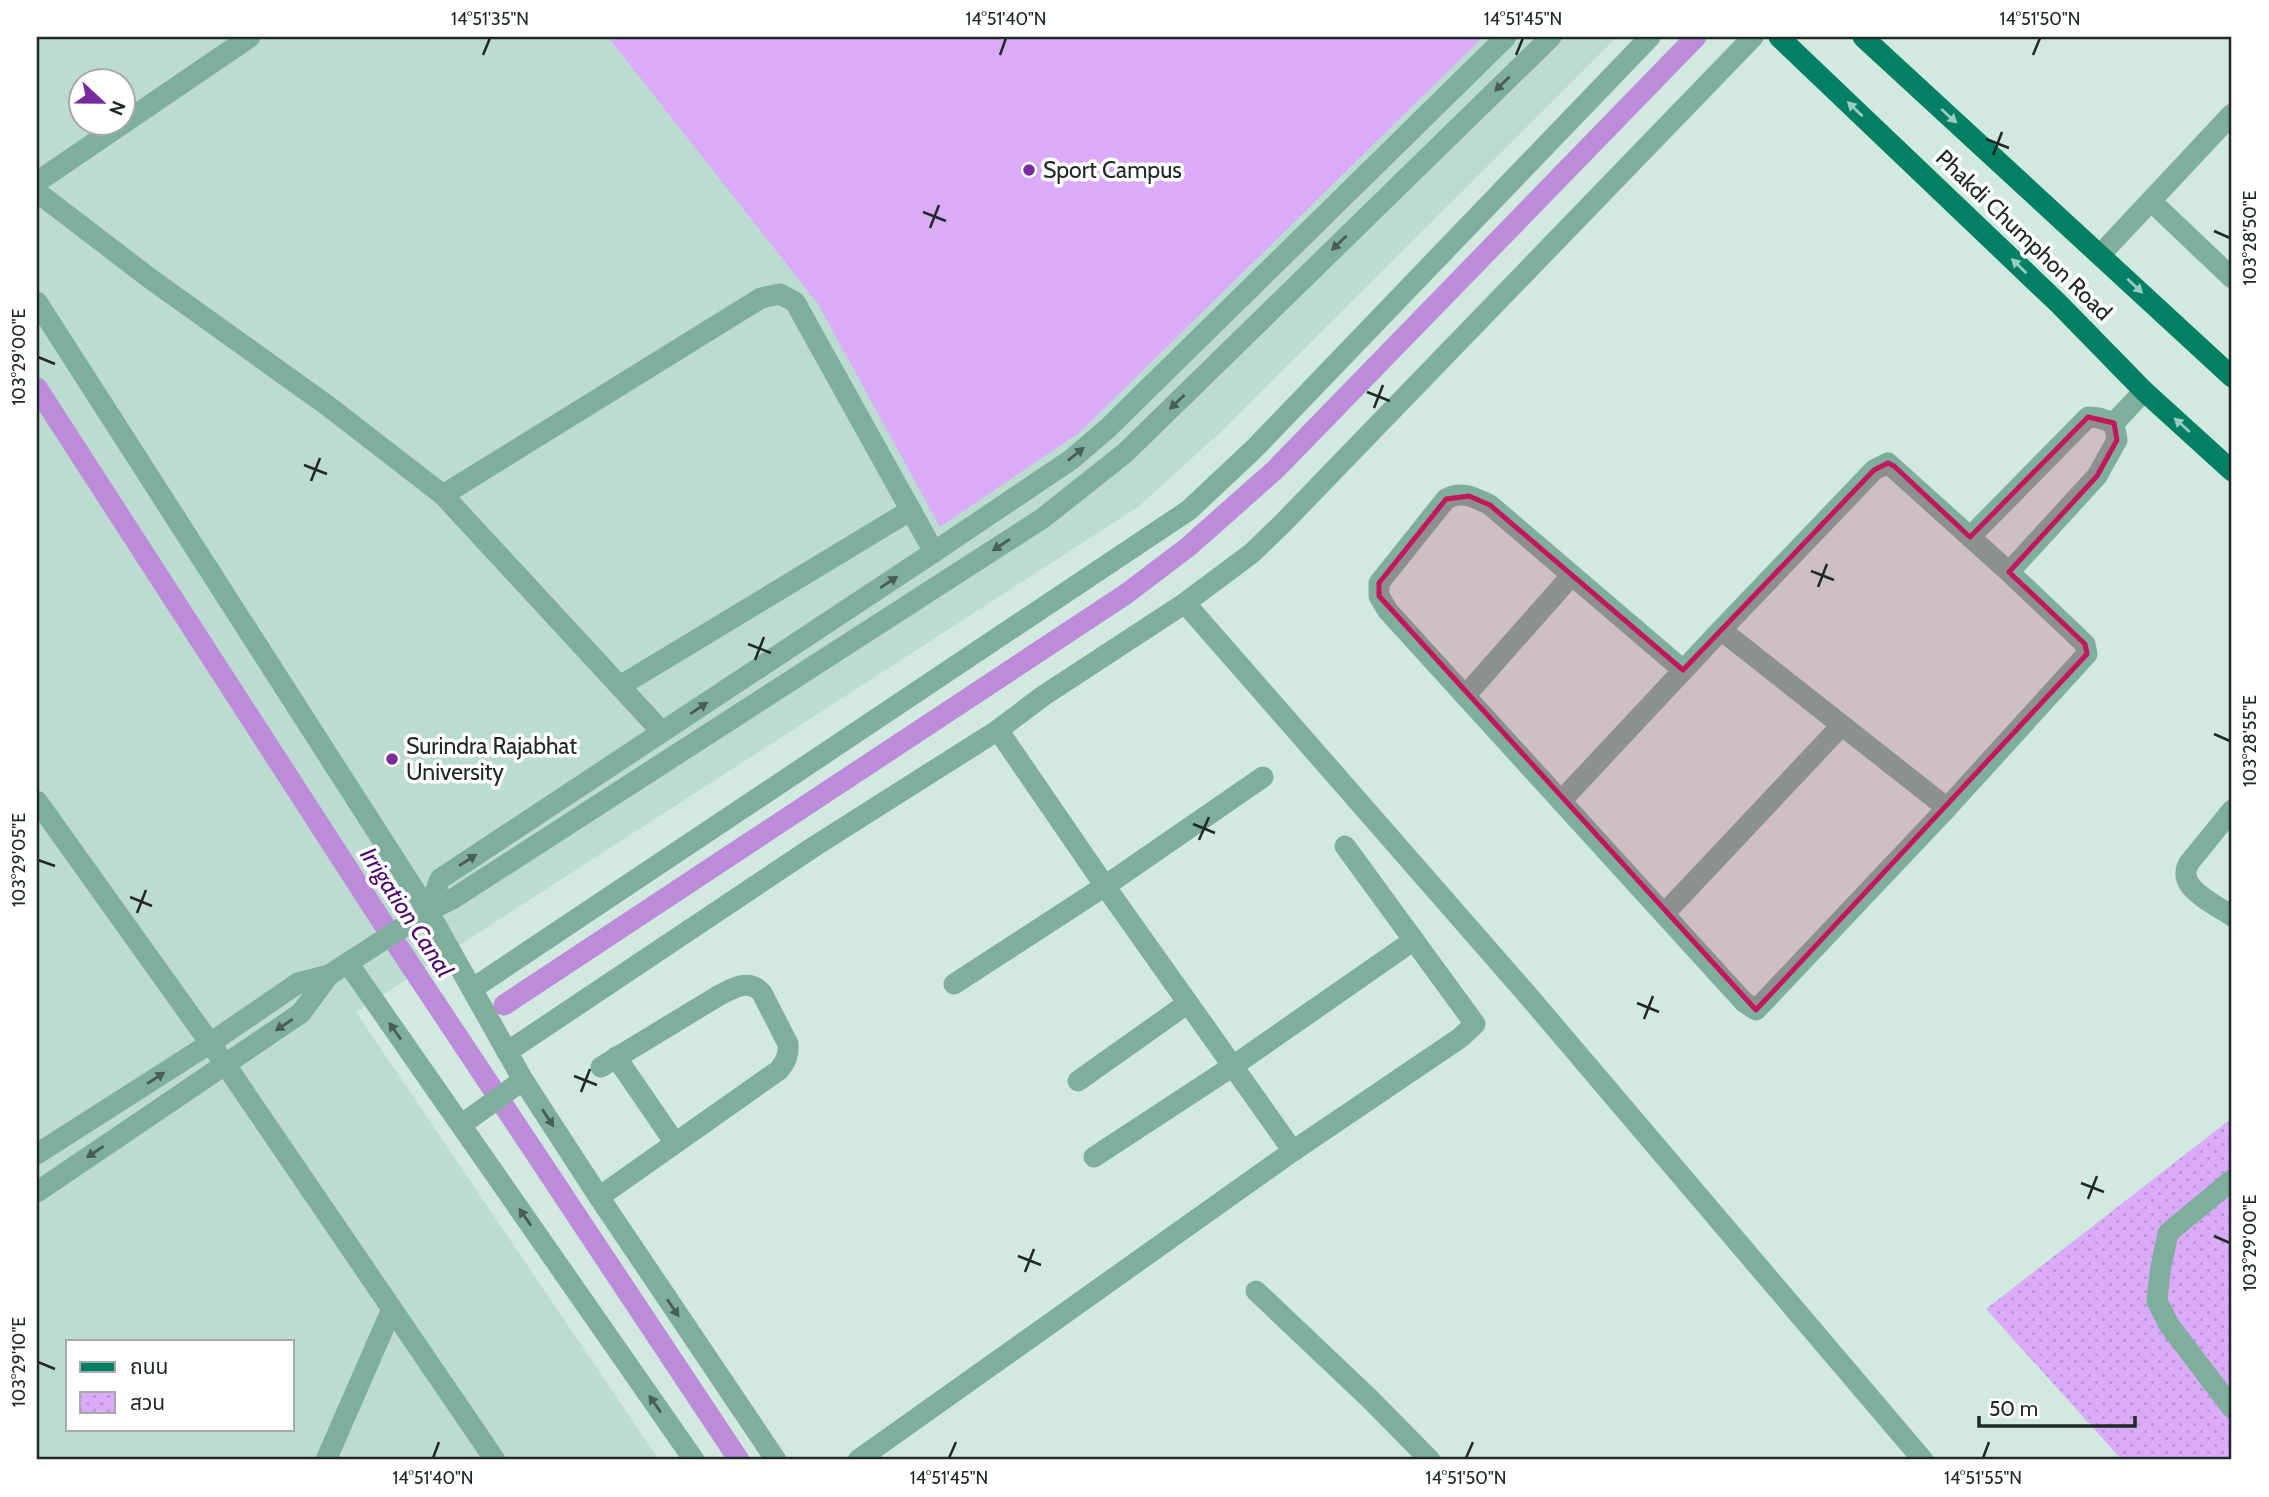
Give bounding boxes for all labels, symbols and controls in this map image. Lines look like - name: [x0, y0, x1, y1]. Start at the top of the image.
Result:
- text: 14°51'35"N: [451, 8, 529, 30]
- text: 14°51'40"N: [965, 8, 1047, 30]
- text: 14°51'45"N: [1484, 8, 1562, 30]
- text: 14°51'50"N: [2000, 8, 2080, 30]
- north arrow: [66, 66, 136, 136]
- one-way arrow: [1494, 76, 1511, 92]
- text: N: [104, 98, 130, 119]
- one-way arrow: [1847, 101, 1864, 117]
- one-way arrow: [1940, 107, 1957, 123]
- street label: Phakdi Chumphon Road: [1930, 144, 2118, 326]
- place label: Sport Campus: [1043, 156, 1182, 184]
- marker: Sport Campus: [1021, 162, 1037, 178]
- text: 103°28'50"E: [2239, 191, 2261, 285]
- one-way arrow: [1331, 235, 1348, 252]
- one-way arrow: [2011, 259, 2028, 275]
- one-way arrow: [2126, 277, 2143, 293]
- text: 103°29'00"E: [8, 308, 30, 406]
- one-way arrow: [1168, 394, 1185, 411]
- one-way arrow: [2173, 417, 2191, 433]
- one-way arrow: [1068, 447, 1085, 462]
- one-way arrow: [991, 539, 1010, 552]
- one-way arrow: [879, 576, 898, 589]
- text: 103°28'55"E: [2239, 695, 2261, 787]
- one-way arrow: [690, 701, 708, 715]
- place label: Surindra Rajabhat University: [406, 732, 577, 786]
- marker: Surindra Rajabhat University: [384, 751, 400, 767]
- text: 103°29'05"E: [8, 813, 30, 907]
- water label: Irrigation Canal: [354, 842, 460, 983]
- one-way arrow: [458, 854, 478, 867]
- one-way arrow: [274, 1018, 293, 1031]
- one-way arrow: [388, 1022, 402, 1040]
- one-way arrow: [147, 1071, 165, 1085]
- one-way arrow: [541, 1109, 554, 1128]
- one-way arrow: [86, 1145, 104, 1159]
- text: 103°29'00"E: [2239, 1194, 2261, 1292]
- one-way arrow: [518, 1208, 532, 1226]
- one-way arrow: [667, 1298, 680, 1318]
- text: 103°29'10"E: [8, 1317, 30, 1407]
- legend: [66, 1340, 294, 1430]
- text: ถนน: [130, 1354, 168, 1379]
- scale bar: [1979, 1385, 2134, 1429]
- text: สวน: [130, 1390, 165, 1415]
- one-way arrow: [648, 1395, 662, 1413]
- text: 50 m: [1989, 1396, 2038, 1421]
- text: 14°51'40"N: [392, 1467, 474, 1489]
- text: 14°51'45"N: [910, 1467, 988, 1489]
- text: 14°51'50"N: [1426, 1467, 1506, 1489]
- text: 14°51'55"N: [1944, 1467, 2022, 1489]

